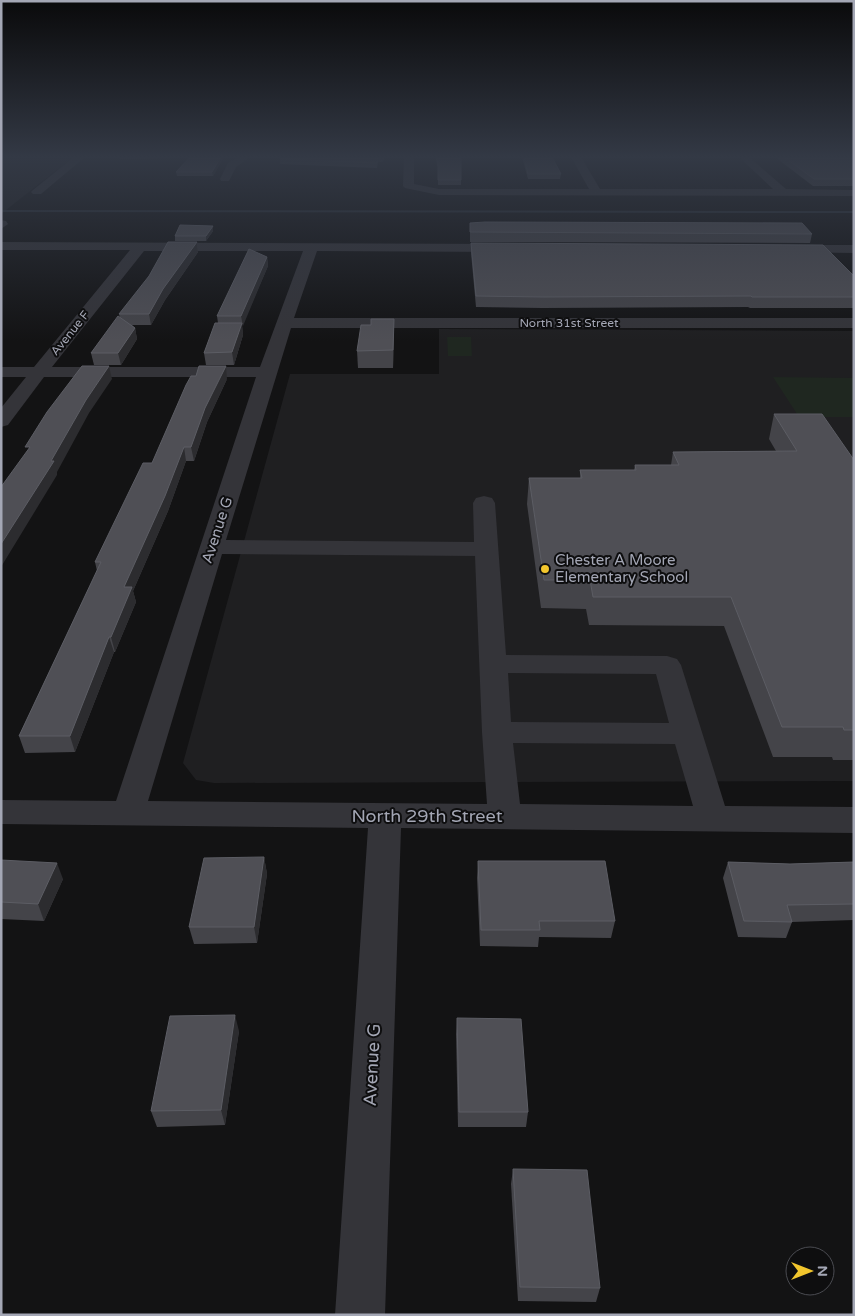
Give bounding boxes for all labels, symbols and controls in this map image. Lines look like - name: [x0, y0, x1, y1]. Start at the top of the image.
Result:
- street label: Avenue F: [48, 308, 92, 358]
- street label: North 31st Street: [519, 316, 619, 330]
- street label: Avenue G: [198, 494, 236, 566]
- place label: Chester A Moore Elementary School: [555, 551, 688, 586]
- marker: Chester A Moore Elementary School: [539, 563, 551, 575]
- street label: North 29th Street: [351, 805, 503, 827]
- street label: Avenue G: [359, 1023, 385, 1107]
- north arrow: [785, 1246, 835, 1296]
- text: N: [814, 1265, 831, 1277]

